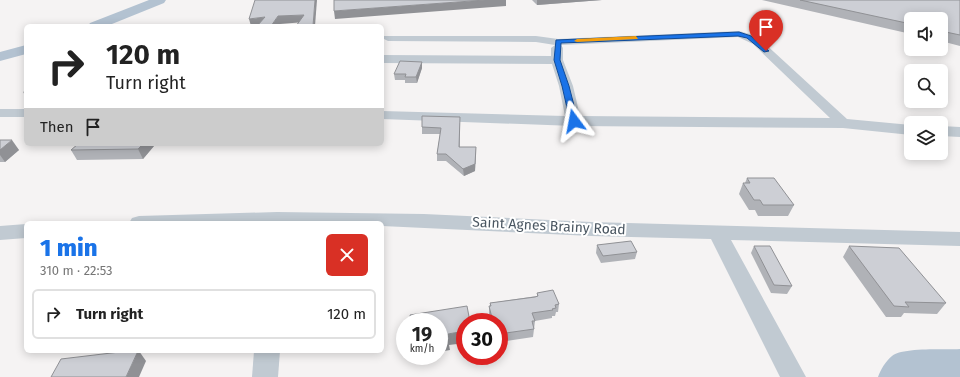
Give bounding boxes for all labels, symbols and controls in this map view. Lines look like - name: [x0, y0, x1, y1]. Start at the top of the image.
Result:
- pin: [749, 10, 783, 51]
- map controls: [904, 12, 948, 160]
- button: sound: [904, 12, 948, 56]
- icon: arrive: [755, 16, 777, 38]
- text: 120 m: [106, 38, 180, 71]
- icon: right: [40, 40, 92, 92]
- button: search: [904, 64, 948, 108]
- text: Turn right: [106, 72, 186, 94]
- position arrow: [553, 100, 595, 142]
- icon: arrive: [82, 116, 104, 138]
- button: layers: [904, 116, 948, 160]
- text: Then: [40, 118, 74, 136]
- street label: Saint Agnes Brainy Road: [472, 213, 626, 239]
- text: 1 min: [40, 234, 98, 262]
- button: close: [326, 234, 368, 276]
- text: 310 m · 22:53: [40, 263, 113, 278]
- icon: right: [42, 303, 64, 325]
- text: Turn right: [76, 305, 143, 323]
- text: 120 m: [327, 305, 366, 323]
- speed limit sign: 30: [456, 313, 508, 365]
- text: 19: [412, 322, 432, 346]
- text: km/h: [410, 343, 434, 355]

